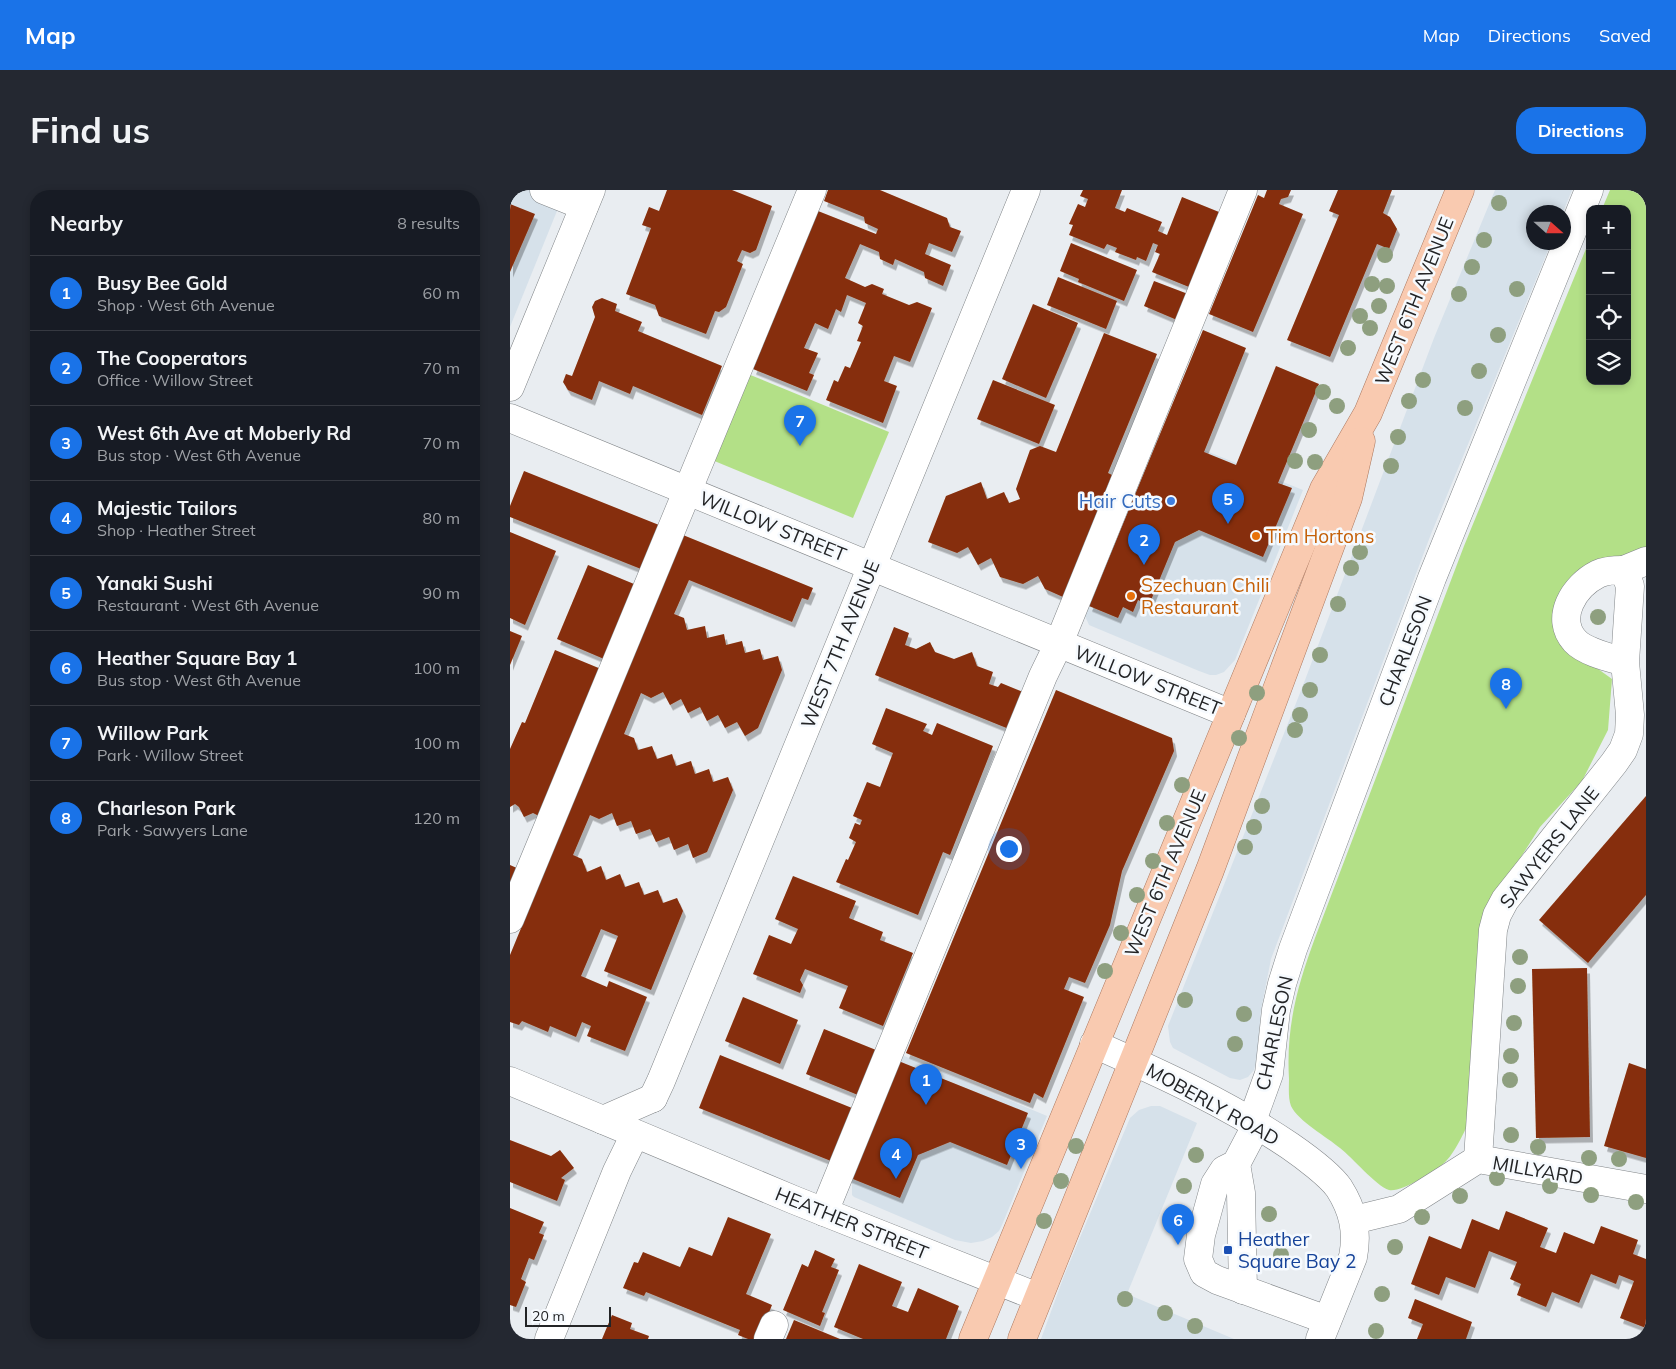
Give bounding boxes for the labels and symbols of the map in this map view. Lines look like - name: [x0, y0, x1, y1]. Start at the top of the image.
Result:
- north arrow: [1526, 205, 1571, 250]
- street label: WEST 6TH AVENUE: [1369, 213, 1459, 389]
- pin: 7: [784, 405, 816, 446]
- pin: 5: [1212, 483, 1244, 524]
- street label: WILLOW STREET: [696, 486, 850, 567]
- place label: Hair Cuts: [1079, 489, 1161, 513]
- marker: Hair Cuts: [1165, 495, 1177, 507]
- pin: 2: [1128, 524, 1160, 565]
- place label: Tim Hortons: [1266, 524, 1374, 548]
- marker: Tim Hortons: [1250, 530, 1262, 542]
- street label: WEST 7TH AVENUE: [795, 556, 885, 732]
- place label: Szechuan Chili Restaurant: [1141, 573, 1270, 619]
- marker: Szechuan Chili Restaurant: [1125, 590, 1137, 602]
- street label: CHARLESON: [1373, 592, 1437, 710]
- street label: WILLOW STREET: [1071, 640, 1225, 721]
- pin: 8: [1490, 668, 1522, 709]
- street label: SAWYERS LANE: [1494, 781, 1604, 913]
- street label: WEST 6TH AVENUE: [1119, 786, 1211, 960]
- your location: [996, 836, 1022, 862]
- street label: CHARLESON: [1250, 973, 1298, 1093]
- street label: MOBERLY ROAD: [1142, 1058, 1284, 1150]
- pin: 1: [910, 1064, 942, 1105]
- pin: 3: [1005, 1128, 1037, 1169]
- pin: 4: [880, 1138, 912, 1179]
- street label: MILLYARD: [1491, 1150, 1585, 1190]
- street label: HEATHER STREET: [772, 1181, 933, 1265]
- pin: 6: [1162, 1204, 1194, 1245]
- place label: Heather Square Bay 2: [1238, 1227, 1356, 1273]
- marker: Heather Square Bay 2: [1222, 1244, 1234, 1256]
- scale bar: [525, 1304, 611, 1327]

